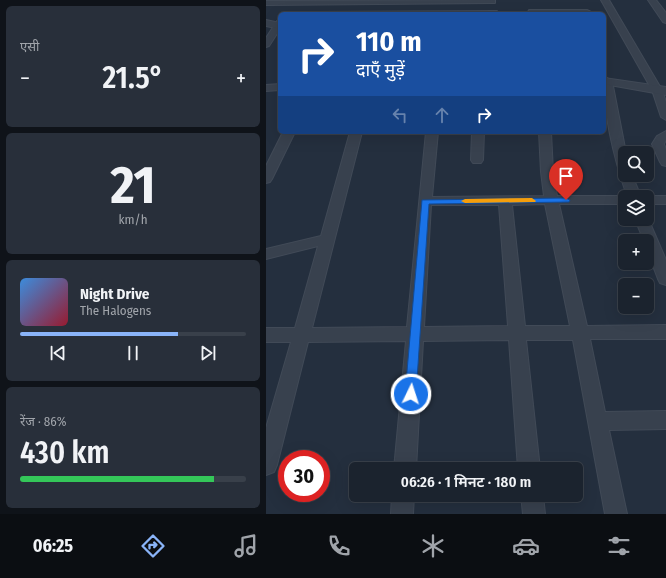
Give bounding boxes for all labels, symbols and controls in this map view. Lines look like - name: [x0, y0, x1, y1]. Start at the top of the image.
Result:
- text: 110 m: [356, 25, 422, 58]
- icon: right: [290, 28, 342, 80]
- text: एसी: [20, 39, 39, 54]
- text: दाएँ मुड़ें: [356, 59, 405, 81]
- text: 21.5°: [102, 60, 163, 96]
- text: −: [20, 65, 30, 92]
- text: +: [236, 65, 246, 92]
- icon: left: [389, 104, 411, 126]
- icon: ahead: [431, 104, 453, 126]
- icon: right: [473, 104, 495, 126]
- map controls: [618, 146, 654, 314]
- button: search: [618, 146, 654, 182]
- text: 21: [110, 154, 156, 217]
- pin: [549, 159, 583, 200]
- icon: arrive: [555, 165, 577, 187]
- button: layers: [618, 190, 654, 226]
- text: km/h: [119, 212, 148, 227]
- button: +: [618, 234, 654, 270]
- button: −: [618, 278, 654, 314]
- text: Night Drive: [80, 285, 149, 303]
- text: The Halogens: [80, 303, 151, 318]
- icon: previous: [47, 342, 69, 364]
- icon: pause: [122, 342, 144, 364]
- icon: next: [197, 342, 219, 364]
- position arrow: [390, 373, 432, 415]
- text: रेंज · 86%: [20, 414, 67, 429]
- text: 430 km: [20, 435, 109, 471]
- speed limit sign: 30: [278, 450, 330, 502]
- text: 06:26 · 1 मिनट · 180 m: [401, 473, 531, 491]
- icon: directions: [139, 532, 167, 560]
- icon: music: [232, 532, 260, 560]
- icon: phone: [325, 532, 353, 560]
- icon: climate: [419, 532, 447, 560]
- icon: car: [512, 532, 540, 560]
- icon: filters: [605, 532, 633, 560]
- text: 06:25: [33, 535, 73, 557]

